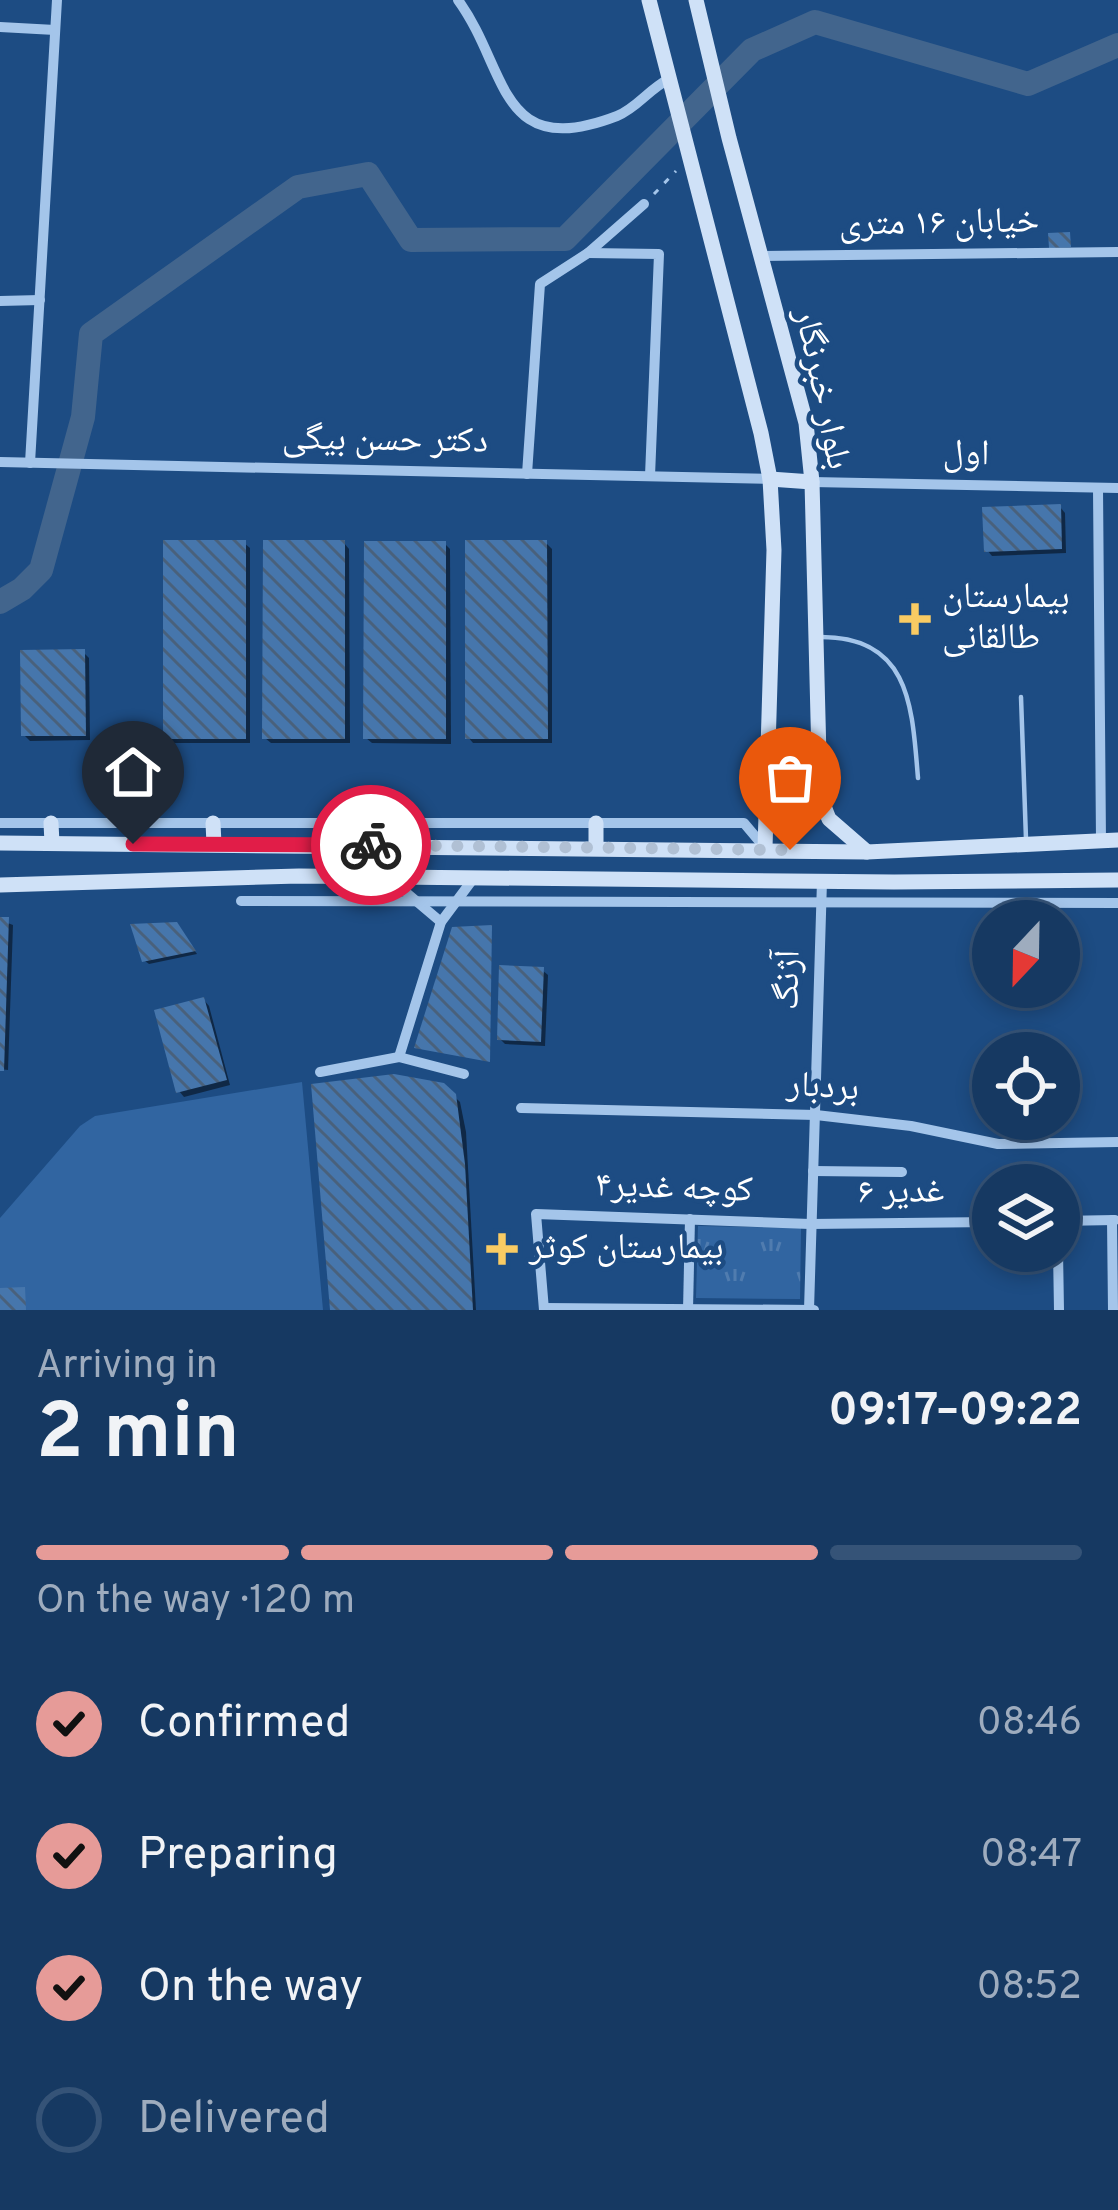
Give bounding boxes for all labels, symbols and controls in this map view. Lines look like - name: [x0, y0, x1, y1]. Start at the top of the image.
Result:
- street label: خیابان ۱۶ متری: [838, 199, 1040, 249]
- street label: بلوار خبرنگار: [781, 303, 861, 474]
- street label: دکتر حسن بیگی: [282, 416, 488, 466]
- street label: اول: [942, 432, 990, 478]
- place label: بیمارستان طالقانی: [942, 575, 1070, 662]
- marker: بیمارستان طالقانی: [899, 603, 931, 635]
- pin: [82, 721, 184, 844]
- pin: [739, 727, 841, 850]
- icon: home: [100, 739, 166, 805]
- icon: bag: [757, 745, 823, 811]
- courier: [311, 785, 431, 905]
- icon: bike: [338, 812, 404, 878]
- north arrow: [972, 900, 1080, 1008]
- map controls: [972, 900, 1080, 1272]
- street label: آژنگ: [765, 949, 813, 1011]
- button: locate: [972, 1032, 1080, 1140]
- street label: بردبار: [784, 1062, 861, 1113]
- street label: کوچه غدیر۴: [594, 1163, 754, 1215]
- button: layers: [972, 1164, 1080, 1272]
- street label: غدیر ۶: [857, 1169, 945, 1217]
- place label: بیمارستان کوثر: [528, 1226, 724, 1272]
- marker: بیمارستان کوثر: [486, 1233, 518, 1265]
- text: Arriving in: [36, 1343, 218, 1392]
- text: 09:17–09:22: [828, 1384, 1082, 1441]
- text: 2 min: [36, 1387, 240, 1486]
- text: On the way · 120 m: [36, 1578, 355, 1627]
- icon: check: [36, 1691, 102, 1757]
- text: Confirmed: [138, 1696, 350, 1753]
- text: 08:46: [977, 1700, 1082, 1749]
- icon: check: [36, 1823, 102, 1889]
- text: Preparing: [138, 1828, 338, 1885]
- text: 08:47: [980, 1832, 1082, 1881]
- icon: check: [36, 1955, 102, 2021]
- text: On the way: [138, 1960, 363, 2017]
- text: 08:52: [976, 1964, 1082, 2013]
- text: Delivered: [138, 2092, 330, 2149]

